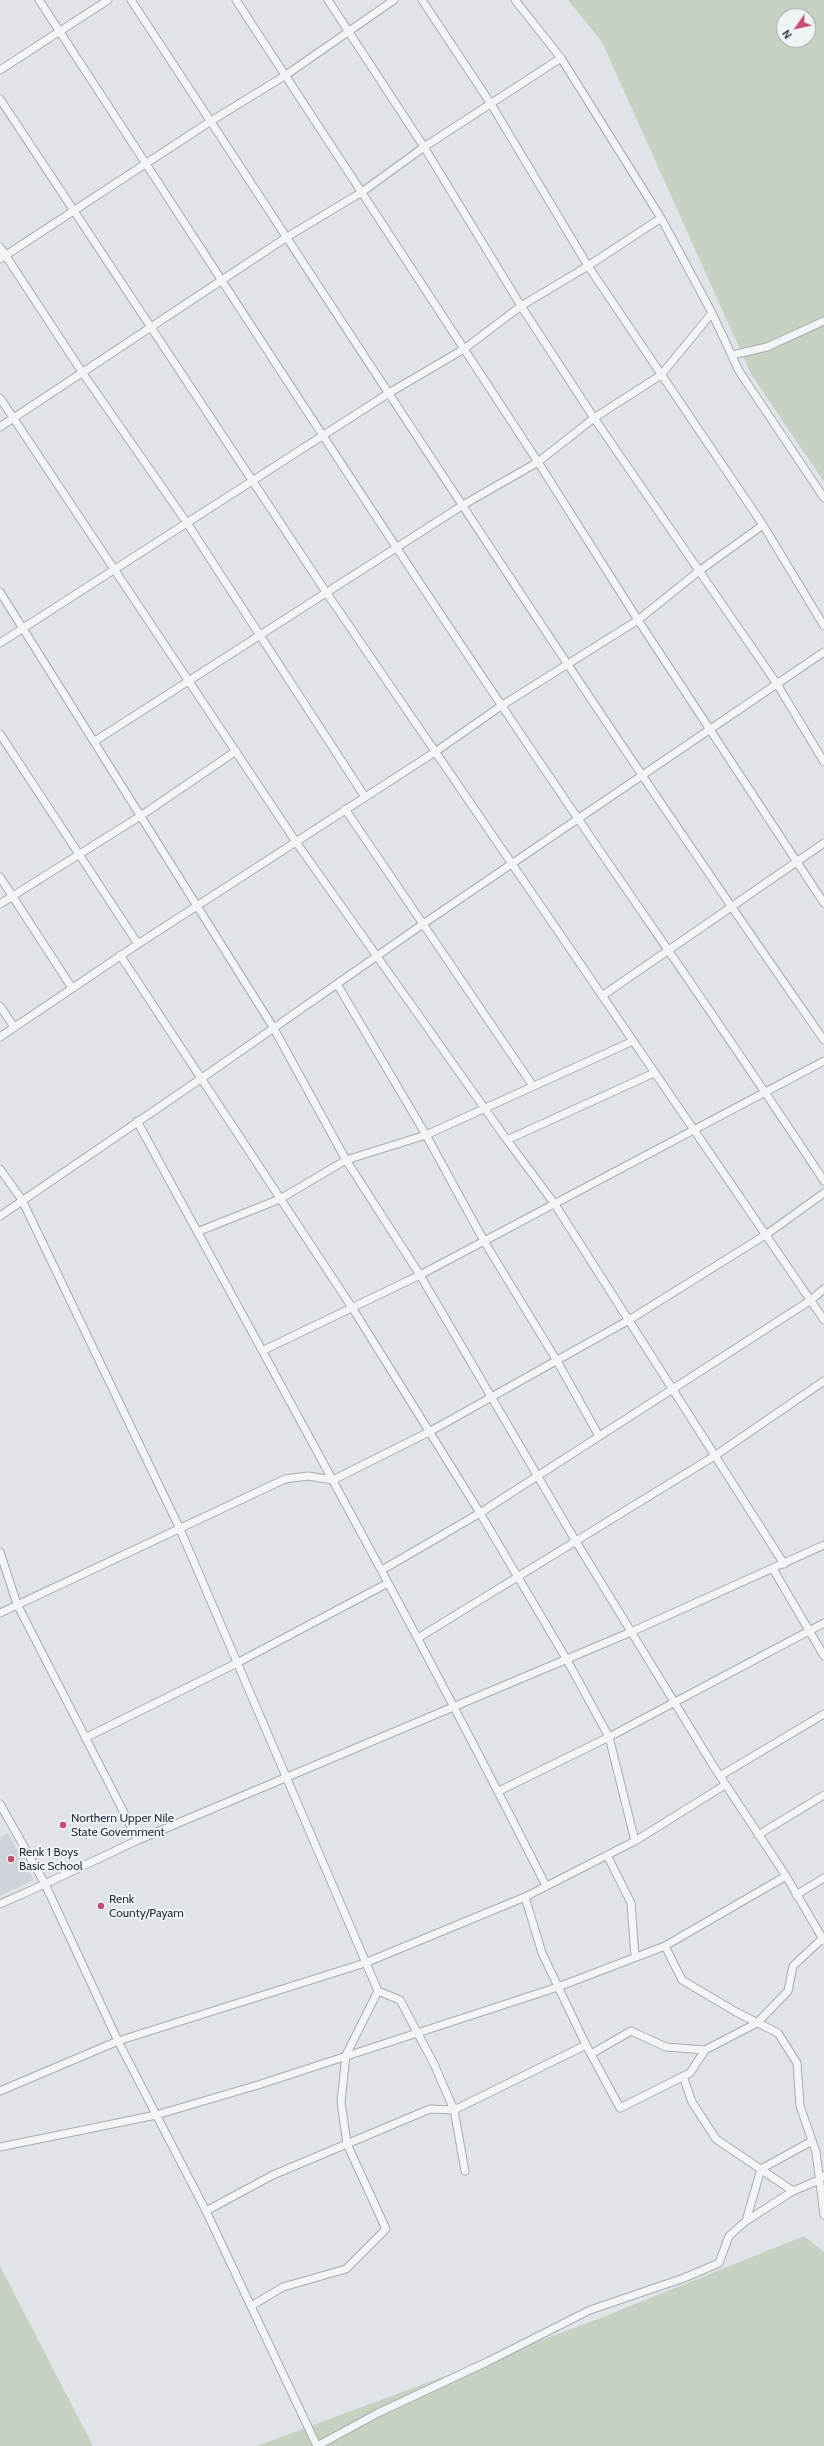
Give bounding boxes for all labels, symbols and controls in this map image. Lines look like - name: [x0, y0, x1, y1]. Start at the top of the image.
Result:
- north arrow: [776, 8, 816, 48]
- text: N: [779, 27, 795, 41]
- place label: Northern Upper Nile State Government: [71, 1811, 174, 1839]
- marker: Northern Upper Nile State Government: [58, 1820, 68, 1830]
- place label: Renk 1 Boys Basic School: [19, 1845, 83, 1873]
- marker: Renk 1 Boys Basic School: [6, 1854, 16, 1864]
- place label: Renk County/Payam: [109, 1892, 184, 1920]
- marker: Renk County/Payam: [96, 1901, 106, 1911]

